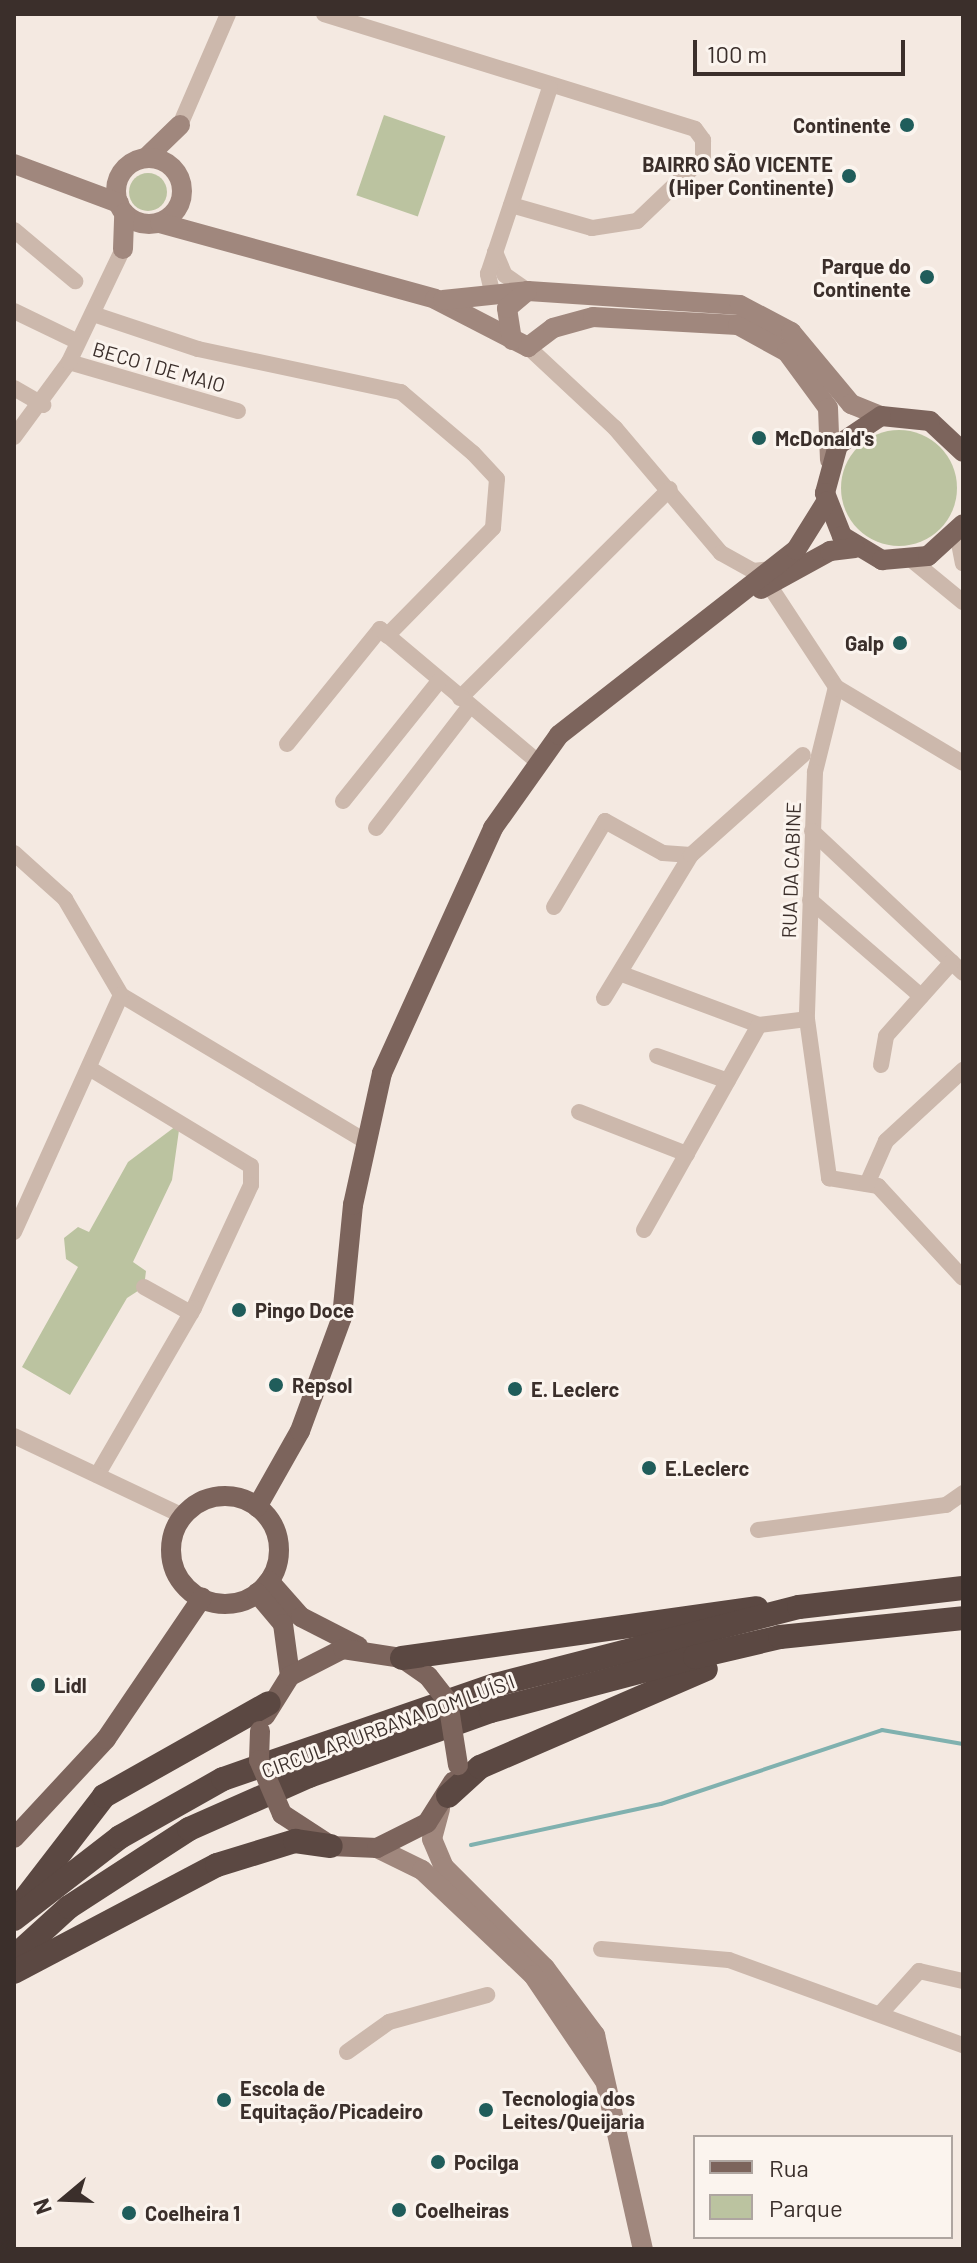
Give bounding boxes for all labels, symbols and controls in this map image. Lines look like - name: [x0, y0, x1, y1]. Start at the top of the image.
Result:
- scale bar: [697, 24, 909, 74]
- text: 100 m: [707, 39, 767, 68]
- place label: Continente: [793, 113, 891, 137]
- marker: Continente: [898, 116, 916, 134]
- place label: BAIRRO SÃO VICENTE (Hiper Continente): [642, 152, 833, 199]
- marker: BAIRRO SÃO VICENTE (Hiper Continente): [840, 167, 858, 185]
- place label: Parque do Continente: [813, 254, 911, 301]
- marker: Parque do Continente: [918, 268, 936, 286]
- street label: BECO 1 DE MAIO: [90, 337, 228, 397]
- place label: McDonald's: [775, 426, 874, 450]
- marker: McDonald's: [750, 429, 768, 447]
- place label: Galp: [845, 631, 884, 655]
- marker: Galp: [891, 634, 909, 652]
- street label: RUA DA CABINE: [777, 801, 805, 939]
- place label: Pingo Doce: [255, 1298, 354, 1322]
- marker: Pingo Doce: [230, 1301, 248, 1319]
- place label: Repsol: [292, 1373, 352, 1397]
- marker: Repsol: [267, 1376, 285, 1394]
- place label: E. Leclerc: [531, 1377, 619, 1401]
- marker: E. Leclerc: [506, 1380, 524, 1398]
- place label: E.Leclerc: [665, 1456, 749, 1480]
- marker: E.Leclerc: [640, 1459, 658, 1477]
- street label: CIRCULAR URBANA DOM LUÍS I: [258, 1669, 518, 1783]
- place label: Lidl: [54, 1673, 87, 1697]
- marker: Lidl: [29, 1676, 47, 1694]
- place label: Escola de Equitação/Picadeiro: [240, 2076, 423, 2123]
- place label: Tecnologia dos Leites/Queijaria: [502, 2086, 644, 2133]
- marker: Escola de Equitação/Picadeiro: [215, 2091, 233, 2109]
- marker: Tecnologia dos Leites/Queijaria: [477, 2101, 495, 2119]
- legend: [693, 2135, 953, 2239]
- place label: Pocilga: [454, 2150, 519, 2174]
- marker: Pocilga: [429, 2153, 447, 2171]
- text: Rua: [769, 2153, 809, 2182]
- north arrow: [24, 2159, 104, 2239]
- text: Parque: [769, 2193, 843, 2222]
- text: N: [27, 2196, 56, 2218]
- place label: Coelheiras: [415, 2198, 509, 2222]
- place label: Coelheira 1: [145, 2201, 240, 2225]
- marker: Coelheiras: [390, 2201, 408, 2219]
- marker: Coelheira 1: [120, 2204, 138, 2222]

